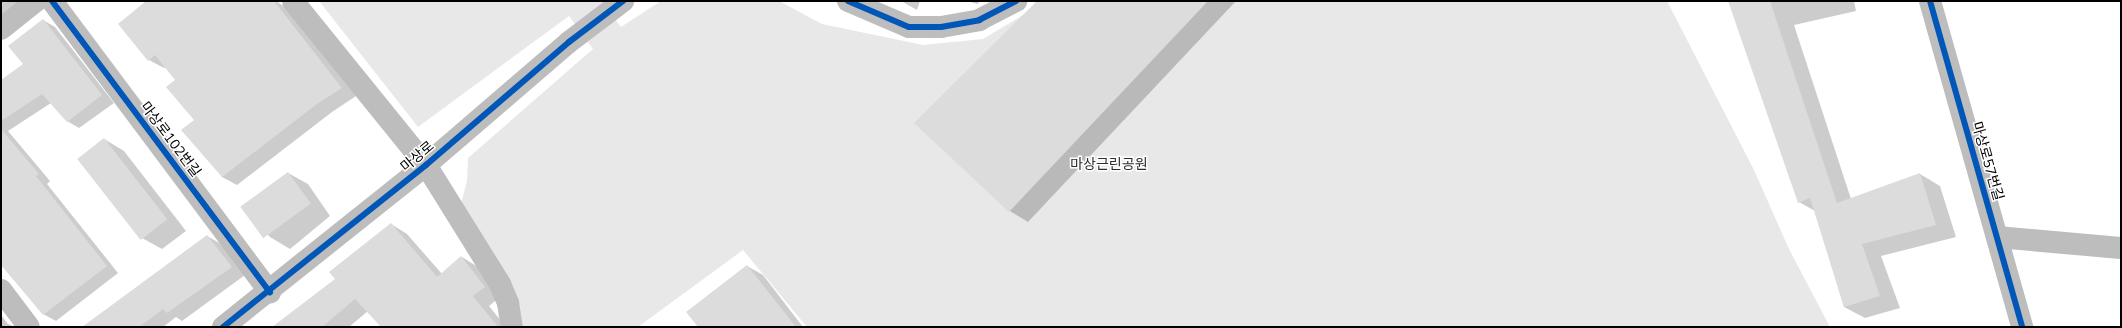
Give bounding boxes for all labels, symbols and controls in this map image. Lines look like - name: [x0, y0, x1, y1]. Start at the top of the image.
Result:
- street label: 마상로102번길: [137, 98, 205, 180]
- street label: 마상로57번길: [1969, 120, 2007, 202]
- street label: 마상로: [397, 137, 437, 175]
- park label: 마상근린공원: [1070, 156, 1148, 172]

